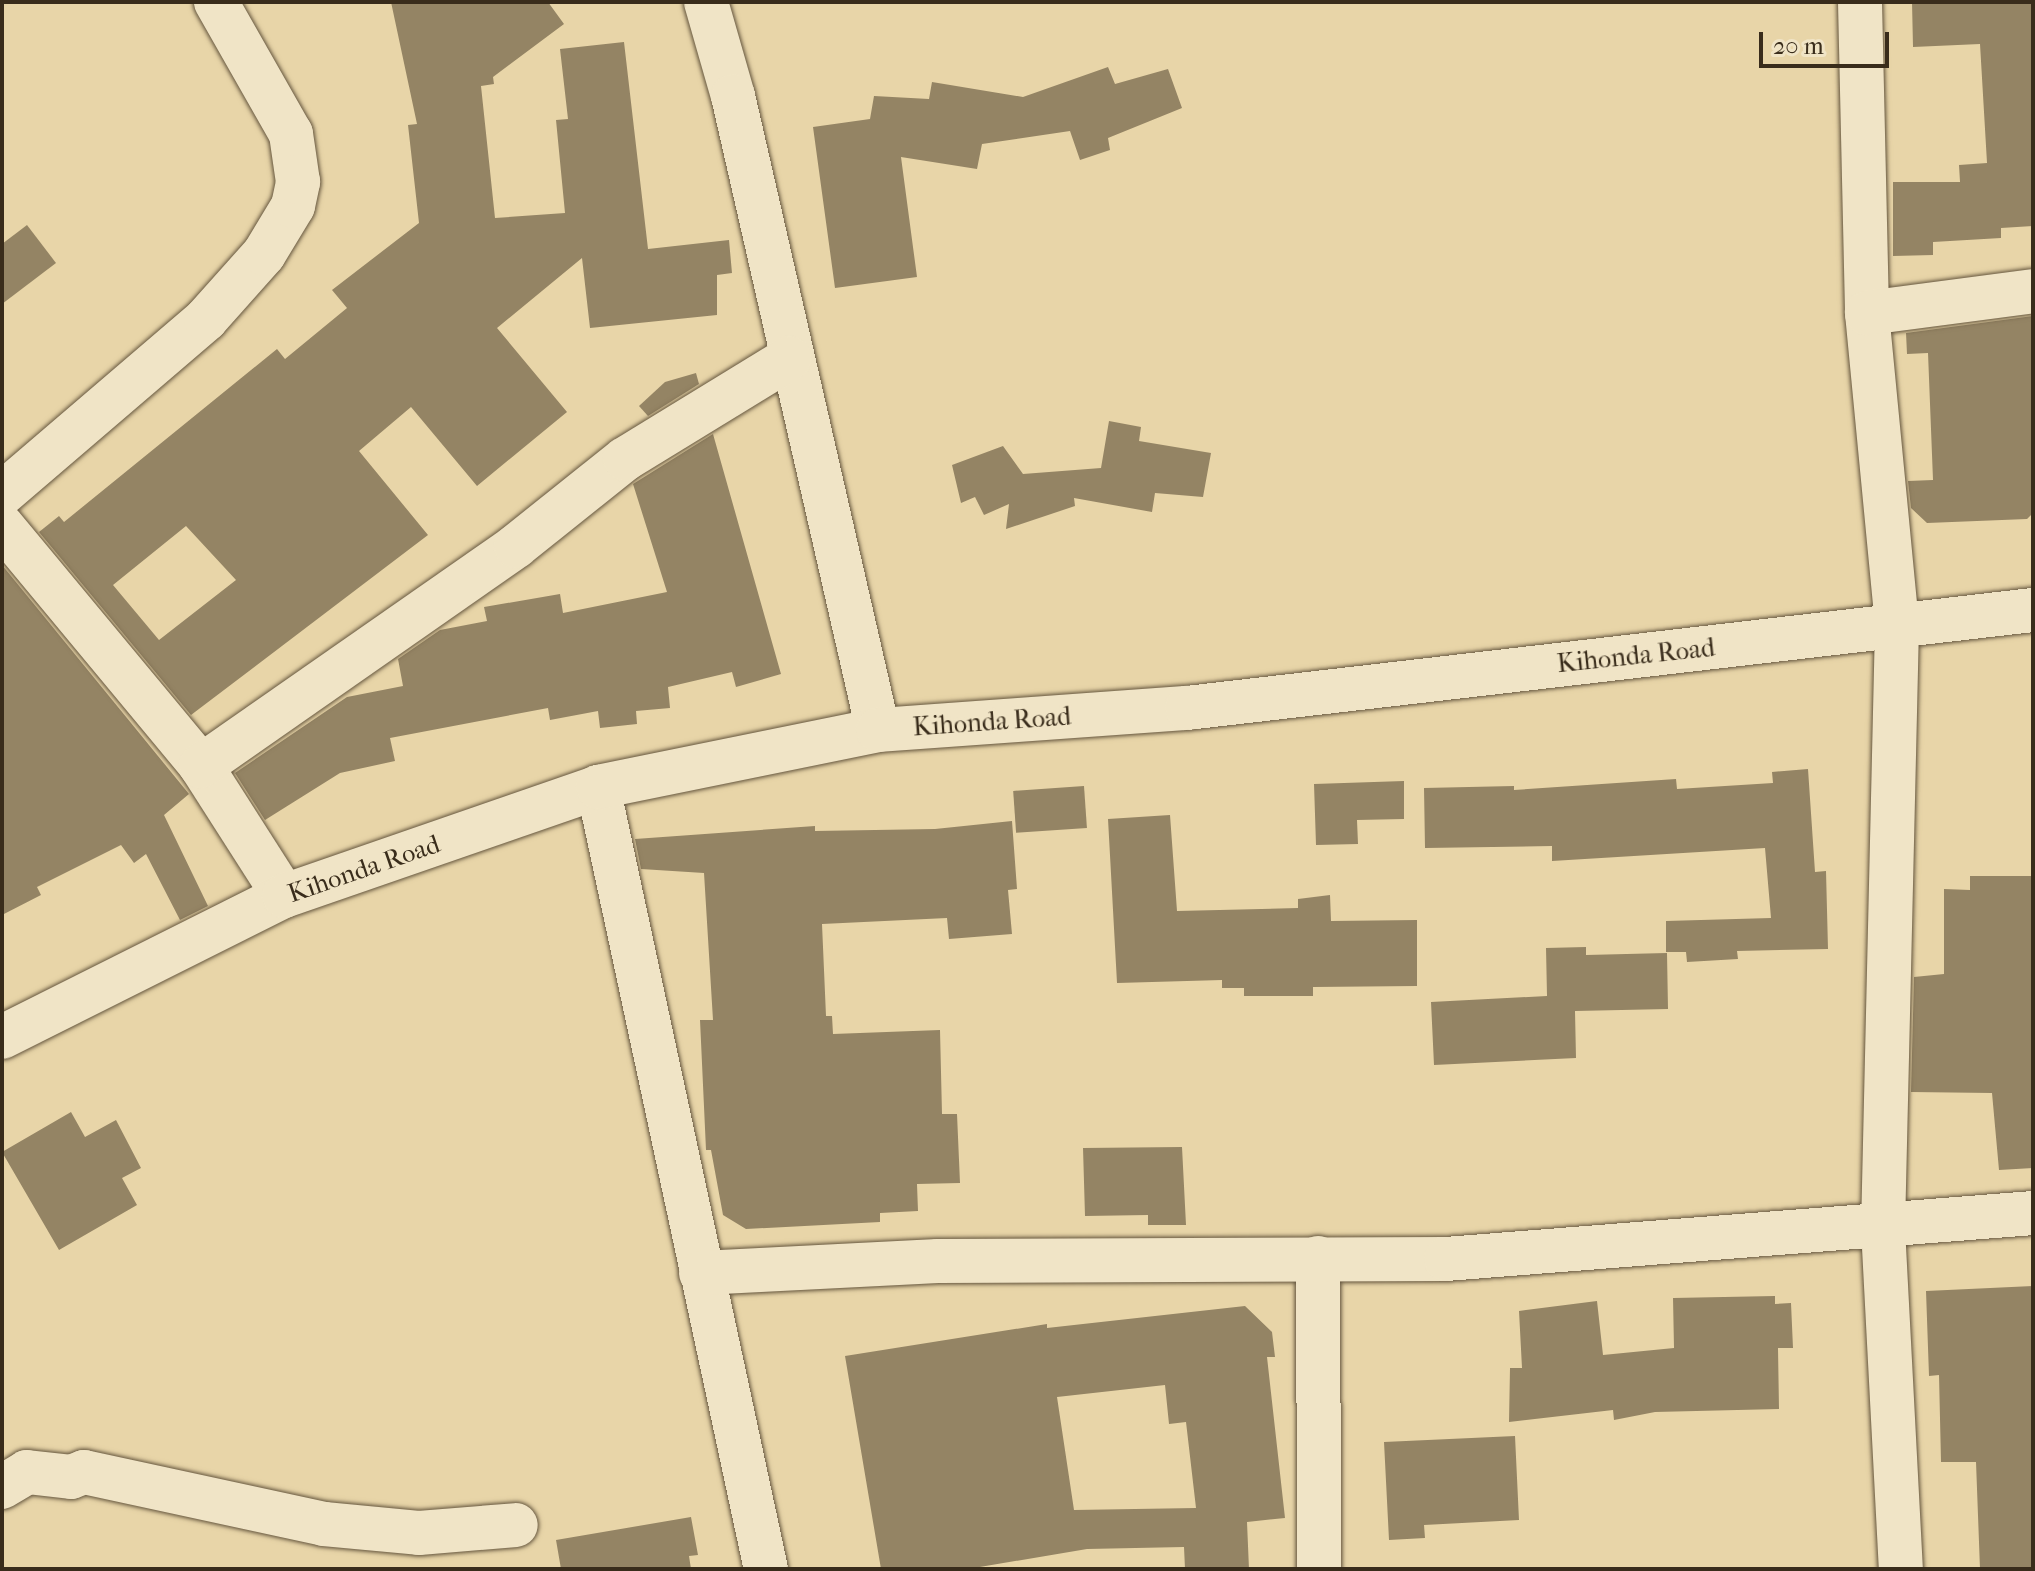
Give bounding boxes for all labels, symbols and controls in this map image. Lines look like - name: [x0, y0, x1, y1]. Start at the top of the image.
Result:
- scale bar: [1763, 16, 1893, 66]
- text: 20 m: [1773, 32, 1824, 60]
- street label: Kihonda Road: [1555, 632, 1717, 680]
- street label: Kihonda Road: [912, 701, 1072, 743]
- street label: Kihonda Road: [284, 828, 444, 910]

